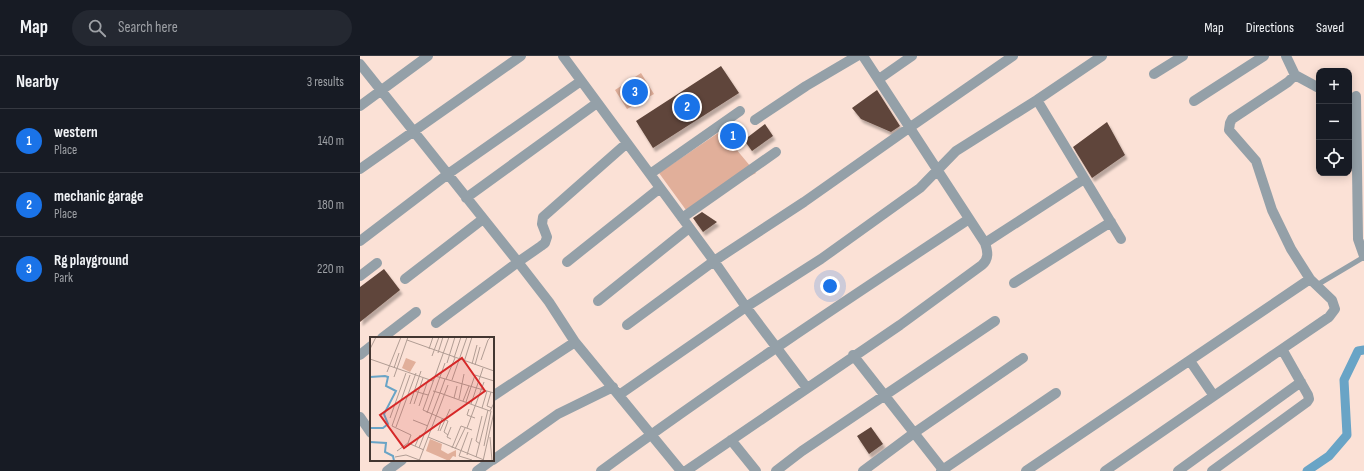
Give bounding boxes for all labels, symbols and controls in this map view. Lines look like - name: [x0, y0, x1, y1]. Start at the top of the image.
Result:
- search box: [72, 10, 352, 46]
- text: Map: [20, 16, 48, 39]
- icon: search: [86, 17, 108, 39]
- text: Search here: [118, 18, 178, 37]
- text: Map: [1204, 19, 1224, 36]
- text: Directions: [1246, 19, 1294, 36]
- text: Saved: [1316, 19, 1344, 36]
- map controls: [1316, 68, 1352, 176]
- button: +: [1316, 68, 1352, 104]
- text: Nearby: [16, 72, 59, 92]
- text: 3 results: [307, 74, 344, 90]
- pin: 3: [622, 77, 648, 107]
- pin: 2: [674, 92, 700, 122]
- button: −: [1316, 104, 1352, 140]
- pin: 1: [720, 121, 746, 151]
- text: western: [54, 123, 98, 142]
- text: 1: [26, 133, 32, 149]
- text: 140 m: [318, 133, 344, 149]
- button: locate: [1316, 140, 1352, 176]
- text: Place: [54, 142, 77, 158]
- text: mechanic garage: [54, 187, 143, 206]
- text: 2: [26, 197, 32, 213]
- text: 180 m: [318, 197, 344, 213]
- text: Place: [54, 206, 77, 222]
- text: Rg playground: [54, 251, 128, 270]
- text: 3: [26, 261, 32, 277]
- text: 220 m: [317, 261, 344, 277]
- text: Park: [54, 270, 73, 286]
- your location: [820, 276, 840, 296]
- inset map: [370, 337, 494, 461]

